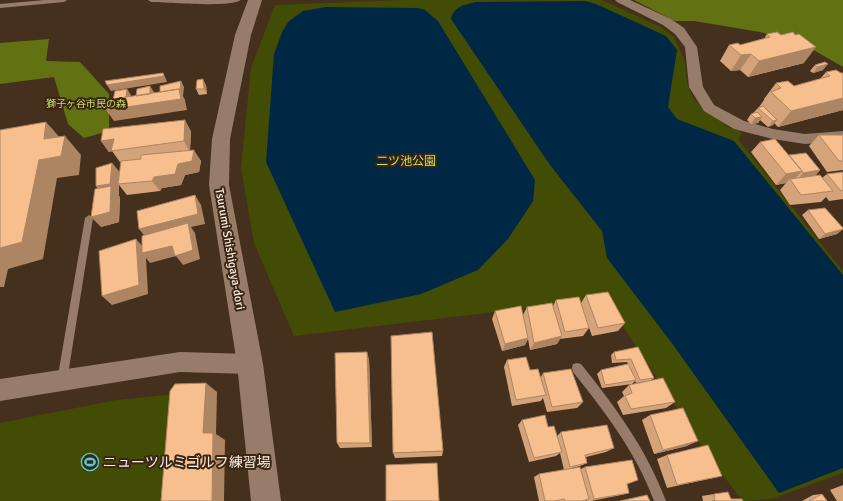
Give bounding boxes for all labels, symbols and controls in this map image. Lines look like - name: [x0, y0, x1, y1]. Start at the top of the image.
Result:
- park label: 獅子ヶ谷市民の森: [46, 98, 126, 110]
- park label: 二ツ池公園: [376, 154, 436, 169]
- street label: Tsurumi Shishigaya-dori: [211, 187, 248, 311]
- sports icon: ニューツルミゴルフ練習場: [80, 452, 100, 472]
- place label: ニューツルミゴルフ練習場: [103, 454, 271, 471]

